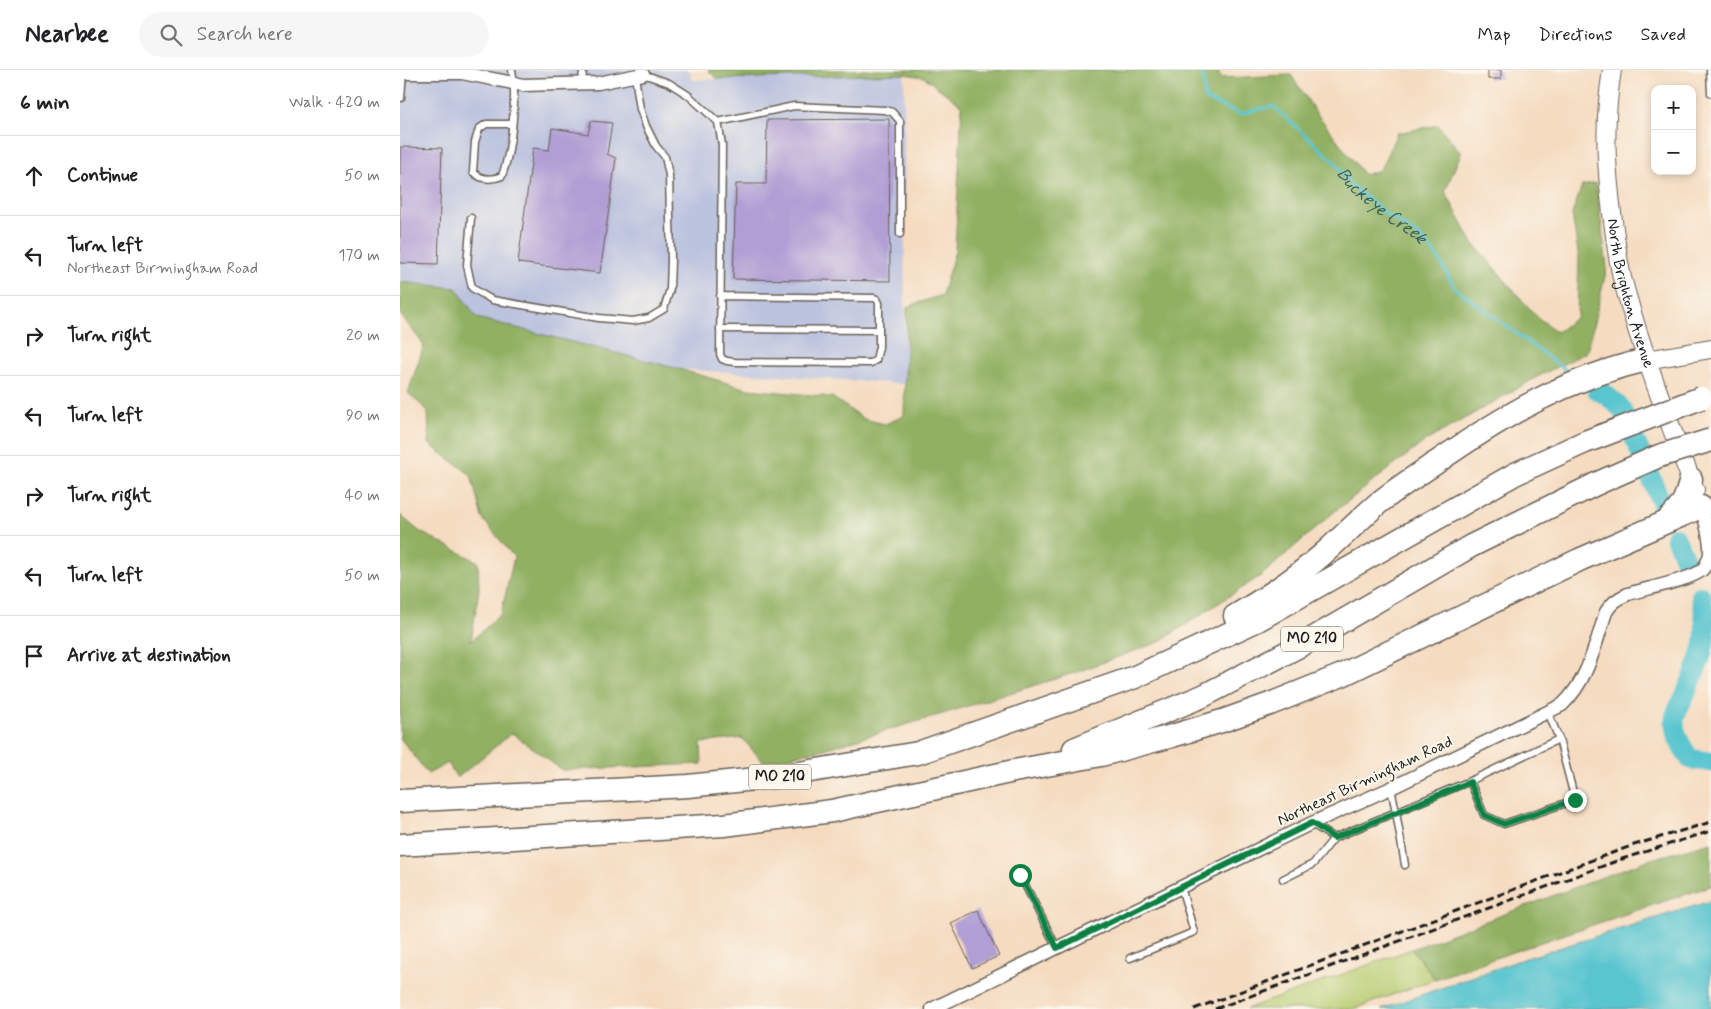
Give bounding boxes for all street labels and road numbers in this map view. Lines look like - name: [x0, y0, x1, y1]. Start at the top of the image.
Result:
- street label: North Brighton Avenue: [1602, 217, 1660, 371]
- road number: MO 210: [1281, 626, 1343, 652]
- street label: Northeast Birmingham Road: [1274, 731, 1456, 832]
- road number: MO 210: [749, 764, 811, 790]

